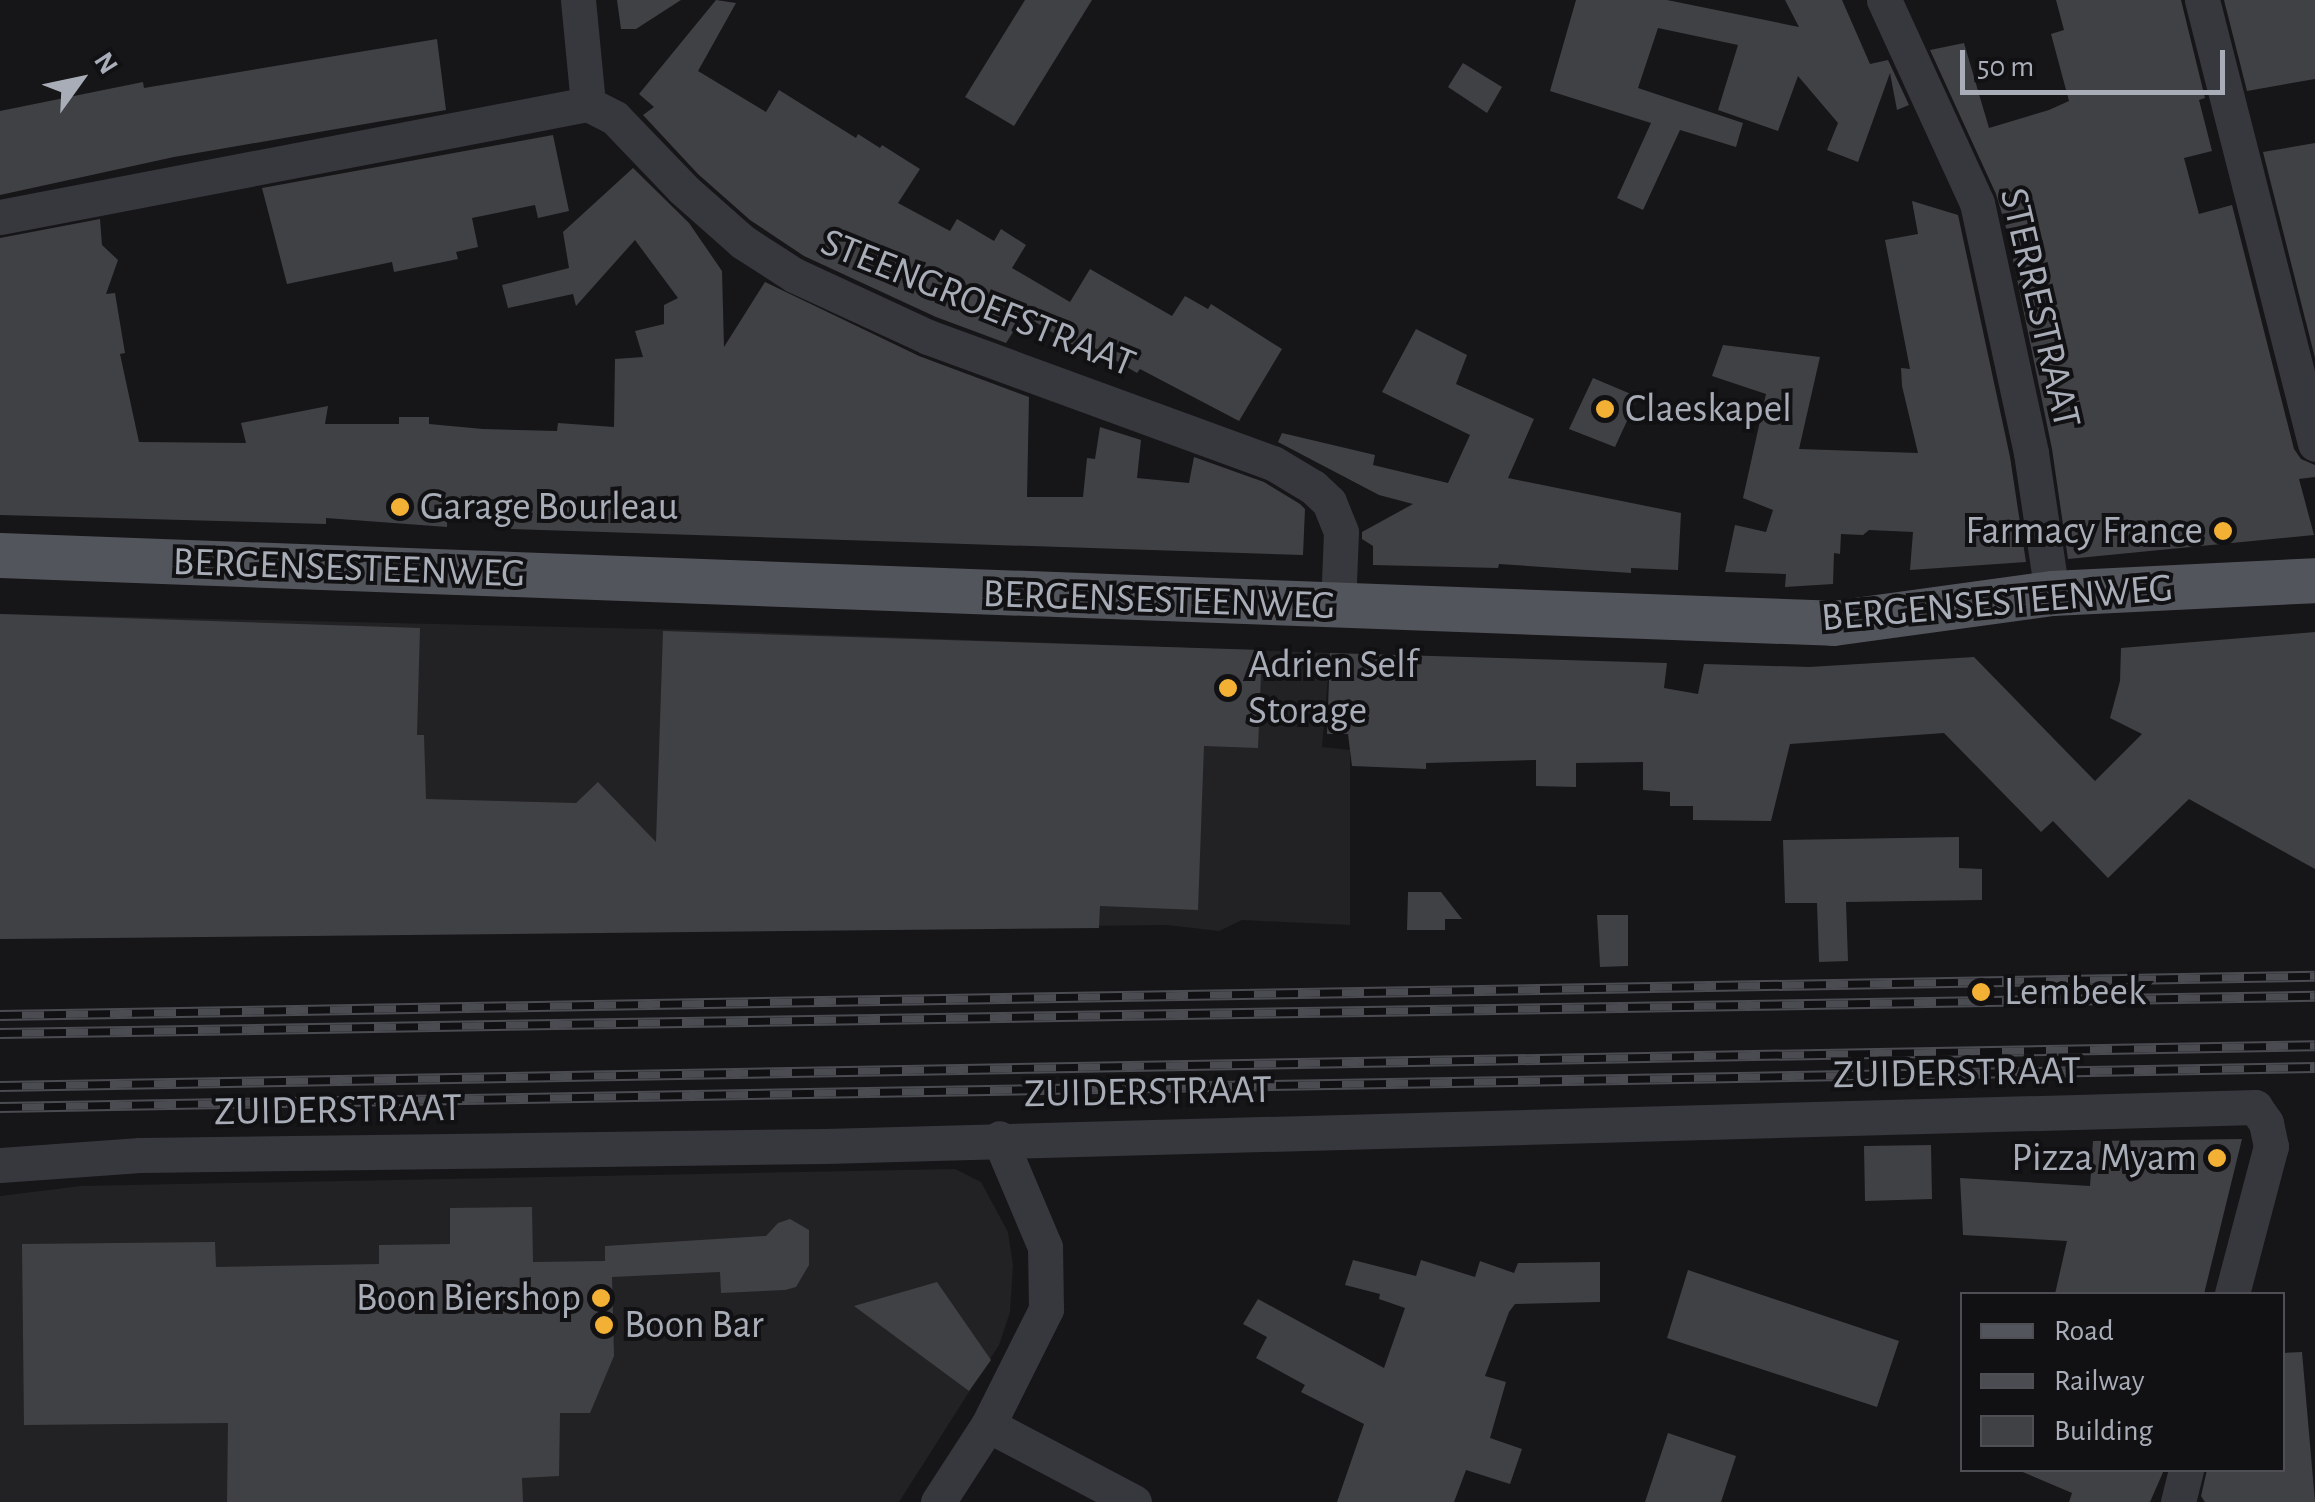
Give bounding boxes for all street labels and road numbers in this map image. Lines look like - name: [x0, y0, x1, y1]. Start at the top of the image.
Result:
- street label: STERRESTRAAT: [1989, 183, 2091, 433]
- street label: STEENGROEFSTRAAT: [814, 218, 1142, 388]
- street label: BERGENSESTEENWEG: [172, 538, 526, 598]
- street label: BERGENSESTEENWEG: [1819, 564, 2175, 642]
- street label: BERGENSESTEENWEG: [982, 570, 1336, 630]
- street label: ZUIDERSTRAAT: [1833, 1047, 2081, 1099]
- street label: ZUIDERSTRAAT: [1024, 1066, 1272, 1118]
- street label: ZUIDERSTRAAT: [214, 1084, 462, 1136]

